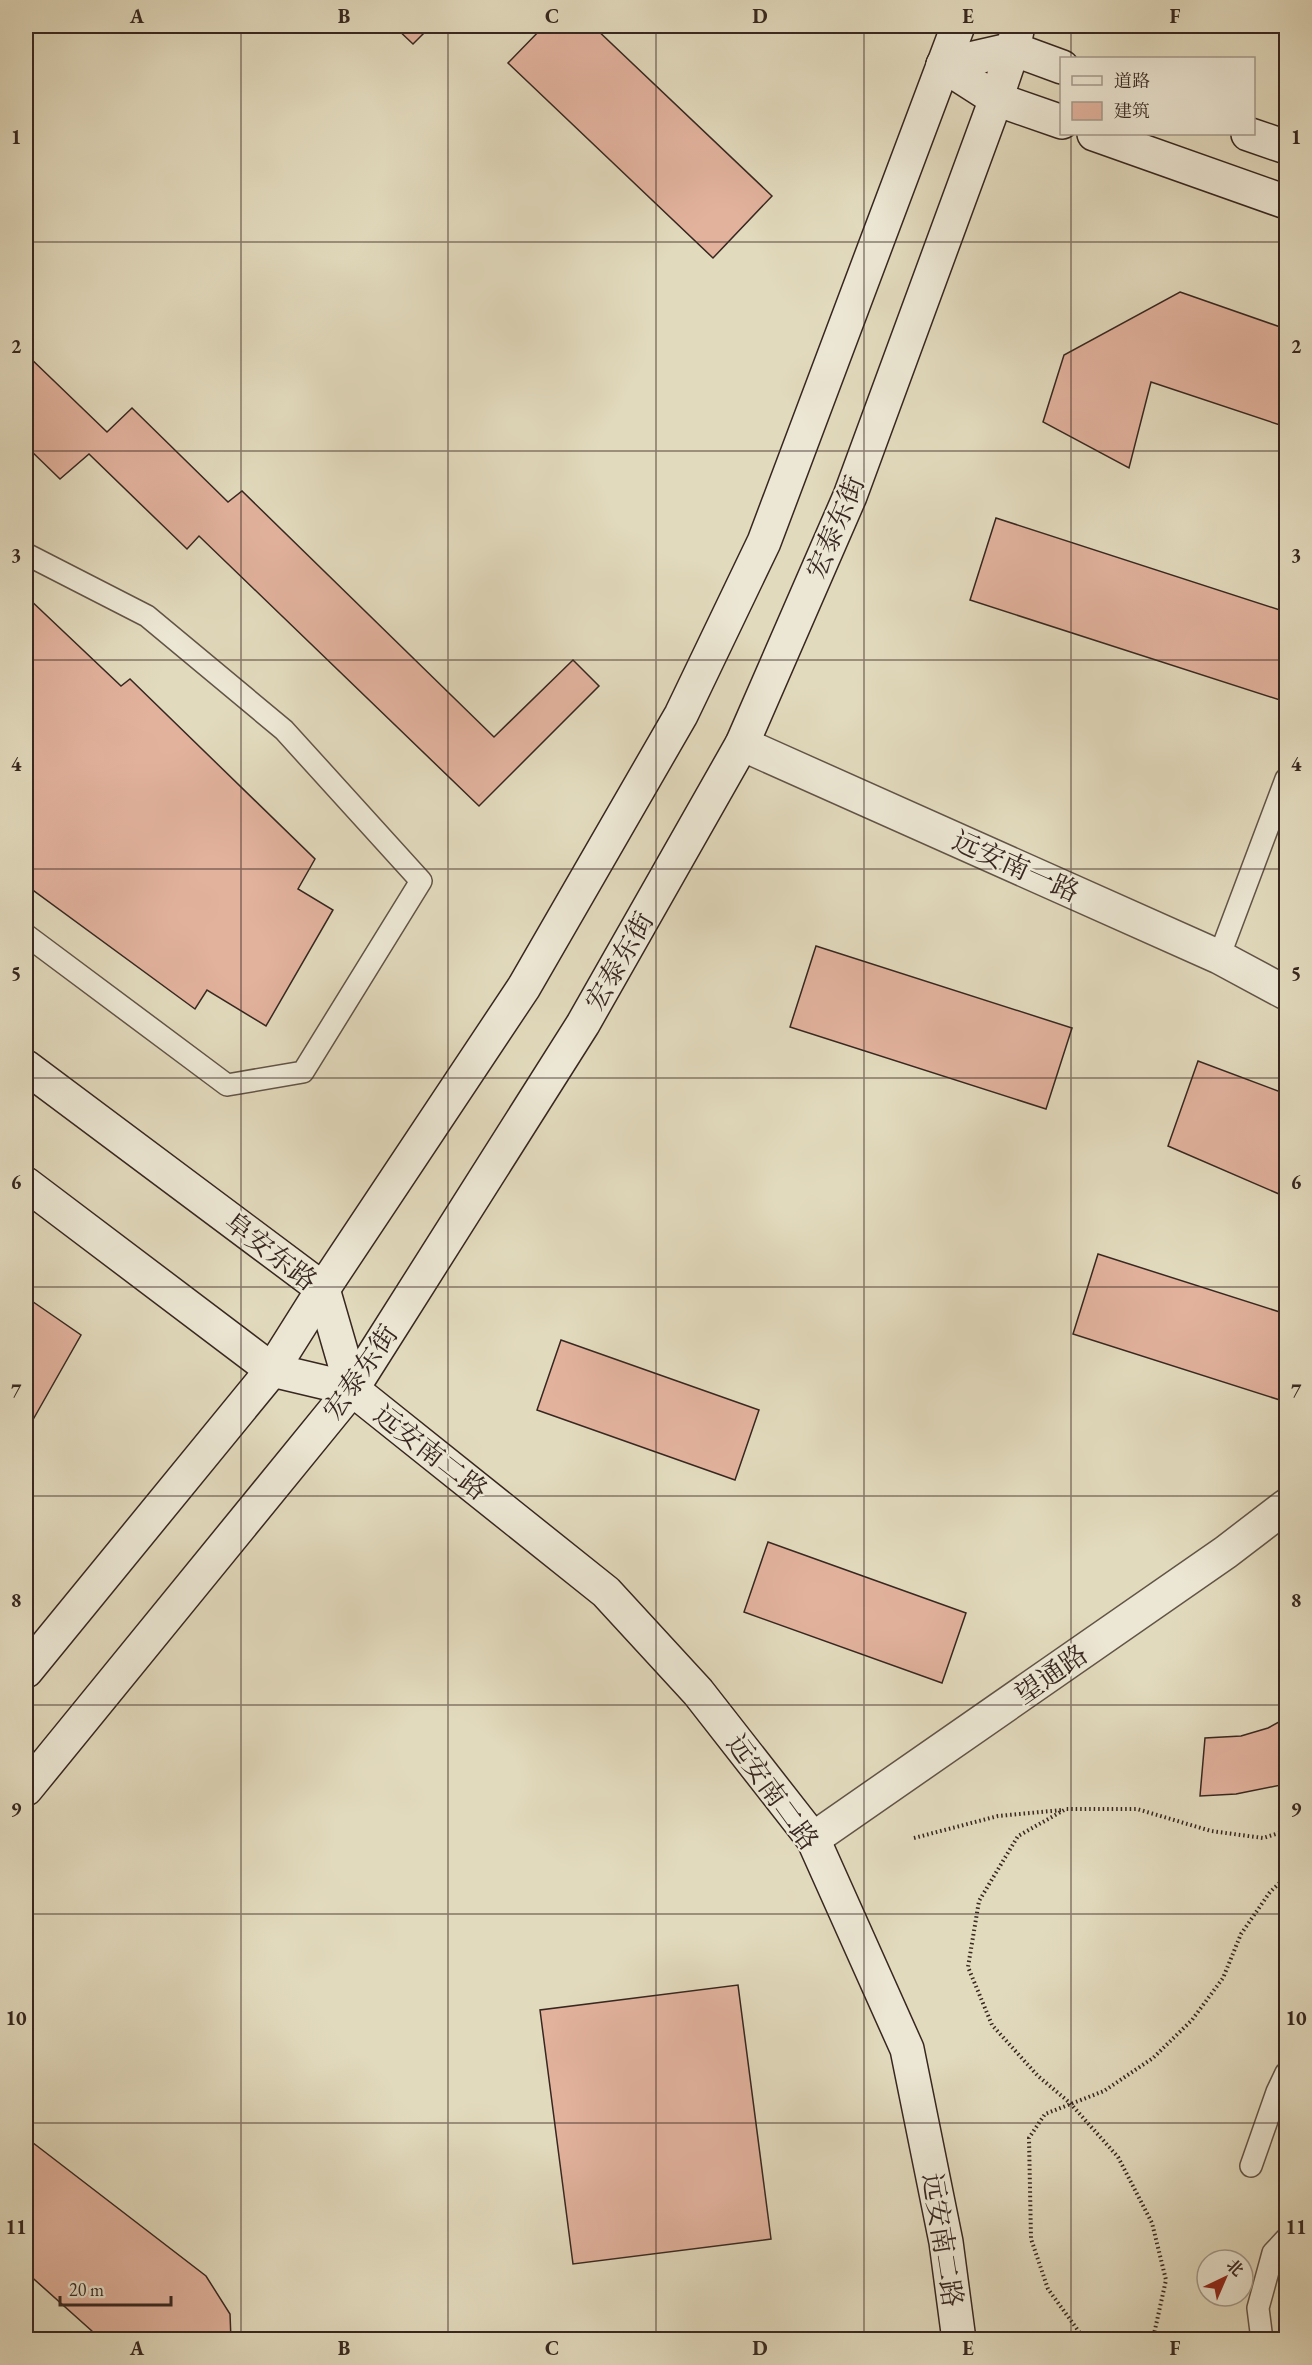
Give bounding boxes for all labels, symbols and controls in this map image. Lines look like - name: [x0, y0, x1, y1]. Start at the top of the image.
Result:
- text: A: [129, 3, 145, 29]
- text: B: [338, 3, 350, 29]
- text: C: [545, 3, 559, 29]
- text: D: [752, 3, 768, 29]
- text: E: [962, 3, 974, 29]
- text: F: [1170, 3, 1181, 29]
- legend: [1060, 57, 1255, 135]
- text: 道路: [1114, 69, 1150, 92]
- text: 建筑: [1114, 99, 1150, 122]
- text: 1: [11, 124, 21, 150]
- text: 1: [1291, 124, 1301, 150]
- text: 2: [11, 333, 22, 359]
- text: 2: [1291, 333, 1302, 359]
- street label: 宏泰东街: [798, 470, 872, 584]
- text: 3: [11, 542, 21, 568]
- text: 3: [1291, 542, 1301, 568]
- text: 4: [11, 751, 22, 777]
- text: 4: [1291, 751, 1302, 777]
- street label: 远安南一路: [947, 823, 1085, 909]
- street label: 宏泰东街: [577, 905, 661, 1017]
- text: 5: [11, 960, 21, 986]
- text: 5: [1291, 960, 1301, 986]
- text: 6: [11, 1169, 22, 1195]
- text: 6: [1291, 1169, 1302, 1195]
- street label: 阜安东路: [218, 1204, 324, 1298]
- street label: 宏泰东街: [315, 1318, 405, 1426]
- text: 7: [11, 1378, 22, 1404]
- text: 7: [1291, 1378, 1302, 1404]
- street label: 远安南二路: [367, 1397, 495, 1507]
- text: 8: [11, 1587, 21, 1613]
- text: 8: [1291, 1587, 1301, 1613]
- street label: 望通路: [1008, 1636, 1094, 1712]
- street label: 远安南二路: [719, 1727, 827, 1857]
- text: 9: [11, 1796, 22, 1822]
- text: 9: [1291, 1796, 1302, 1822]
- text: 10: [5, 2005, 27, 2031]
- text: 10: [1285, 2005, 1307, 2031]
- street label: 远安南二路: [915, 2171, 971, 2309]
- text: 11: [5, 2214, 27, 2240]
- text: 11: [1285, 2214, 1307, 2240]
- north arrow: [1195, 2248, 1255, 2308]
- text: 北: [1222, 2254, 1248, 2281]
- scale bar: [60, 2269, 171, 2307]
- text: 20 m: [69, 2278, 104, 2301]
- text: A: [129, 2335, 145, 2361]
- text: B: [338, 2335, 350, 2361]
- text: C: [545, 2335, 559, 2361]
- text: D: [752, 2335, 768, 2361]
- text: E: [962, 2335, 974, 2361]
- text: F: [1170, 2335, 1181, 2361]

